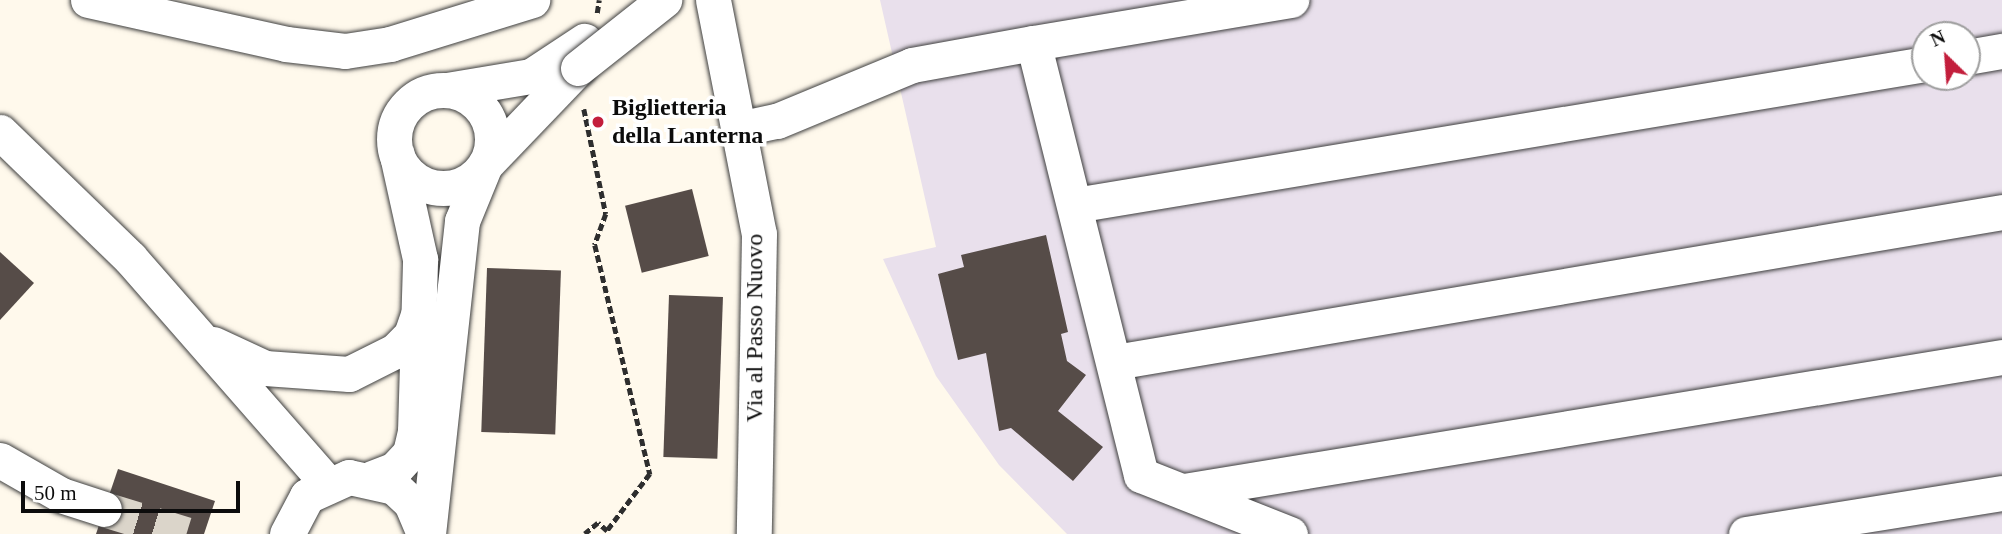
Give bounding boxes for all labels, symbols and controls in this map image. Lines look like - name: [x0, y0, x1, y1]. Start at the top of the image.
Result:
- north arrow: [1911, 21, 1981, 91]
- text: N: [1927, 26, 1948, 51]
- place label: Biglietteria della Lanterna: [612, 94, 766, 150]
- marker: Biglietteria della Lanterna: [590, 114, 606, 130]
- street label: Via al Passo Nuovo: [741, 224, 769, 432]
- scale bar: [24, 468, 243, 512]
- text: 50 m: [34, 481, 77, 505]

